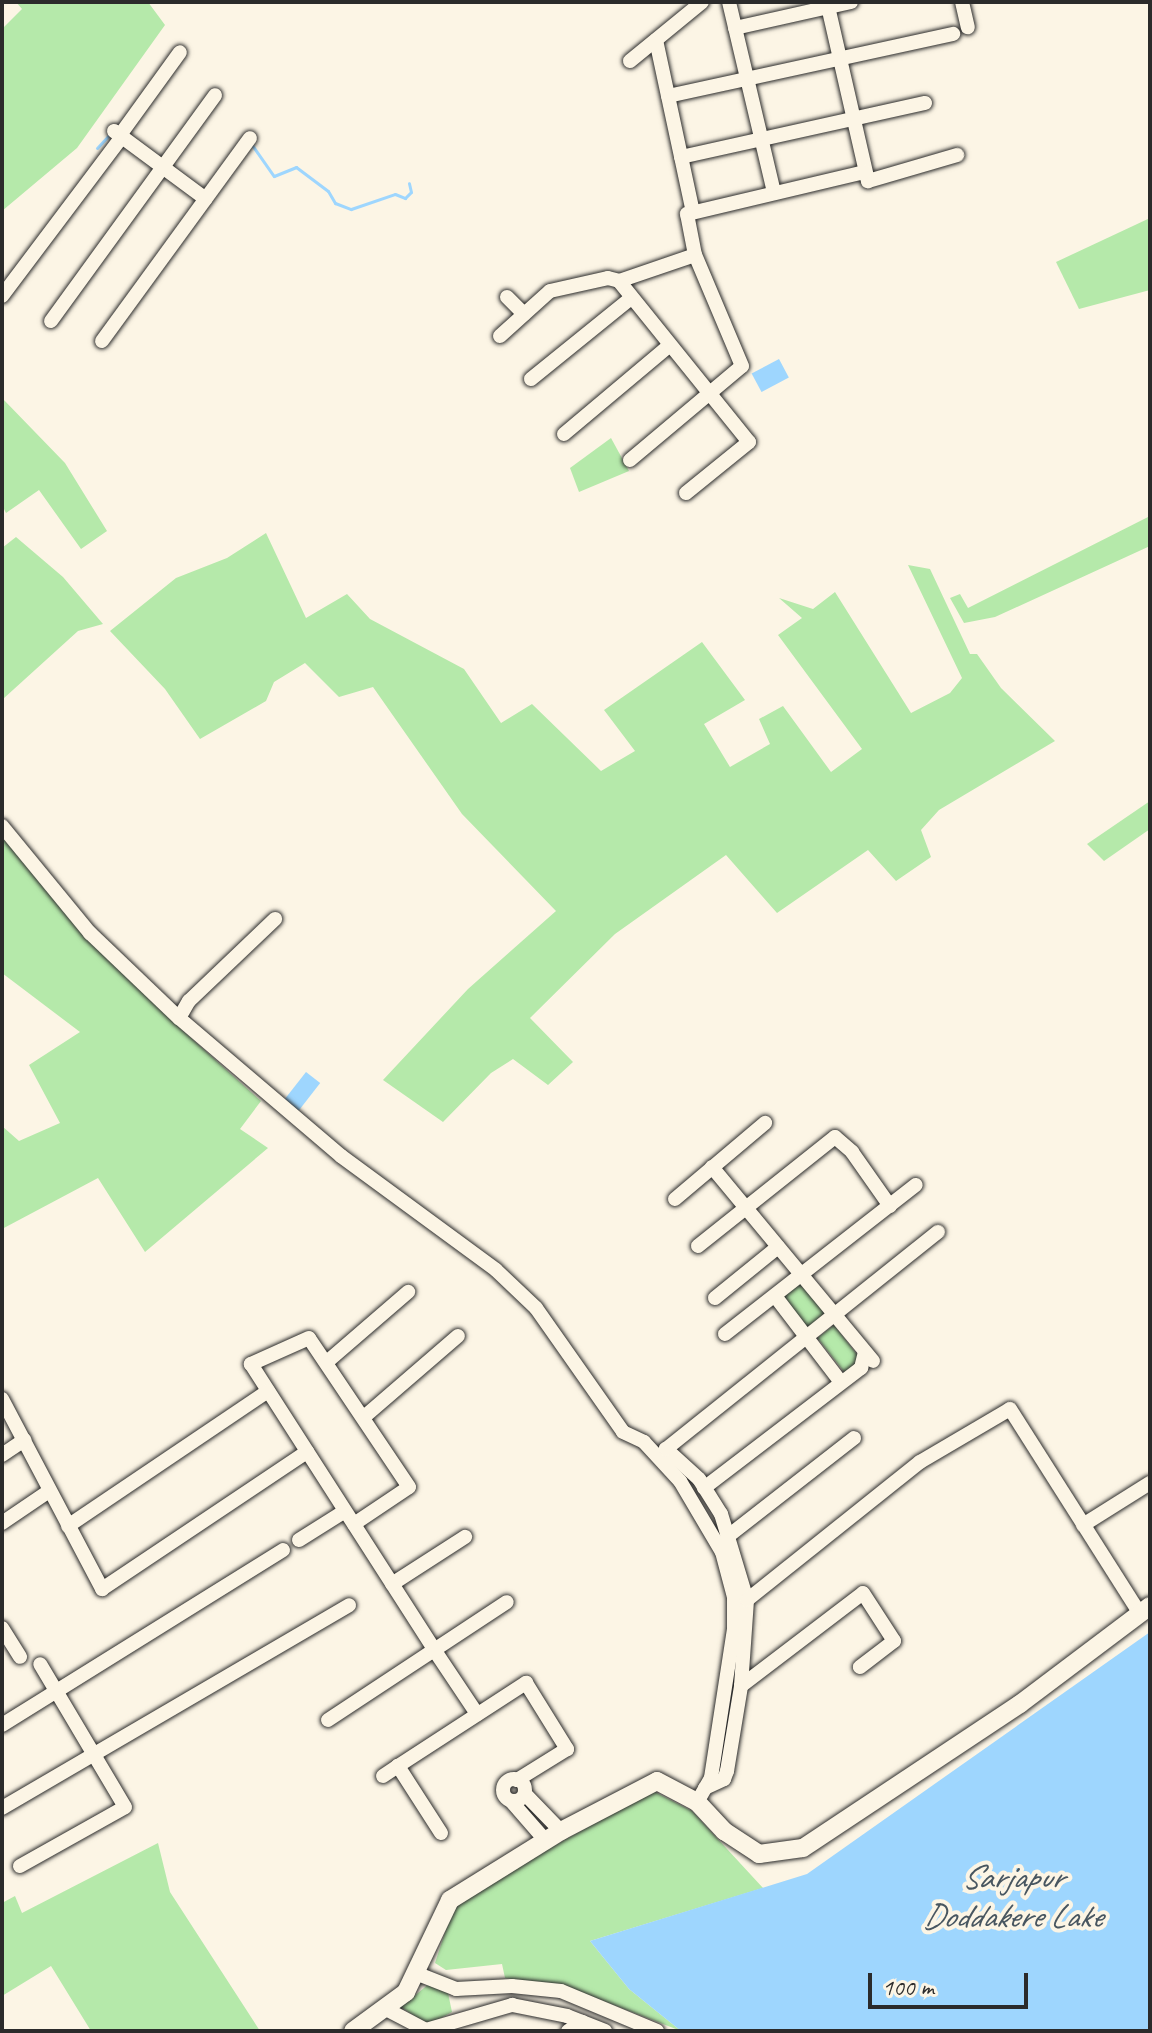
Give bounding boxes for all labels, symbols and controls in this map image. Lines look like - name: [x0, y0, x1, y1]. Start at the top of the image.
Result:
- water label: Sarjapur Doddakere Lake: [922, 1856, 1102, 1936]
- scale bar: [872, 1957, 1032, 2007]
- text: 100 m: [882, 1972, 934, 2002]

